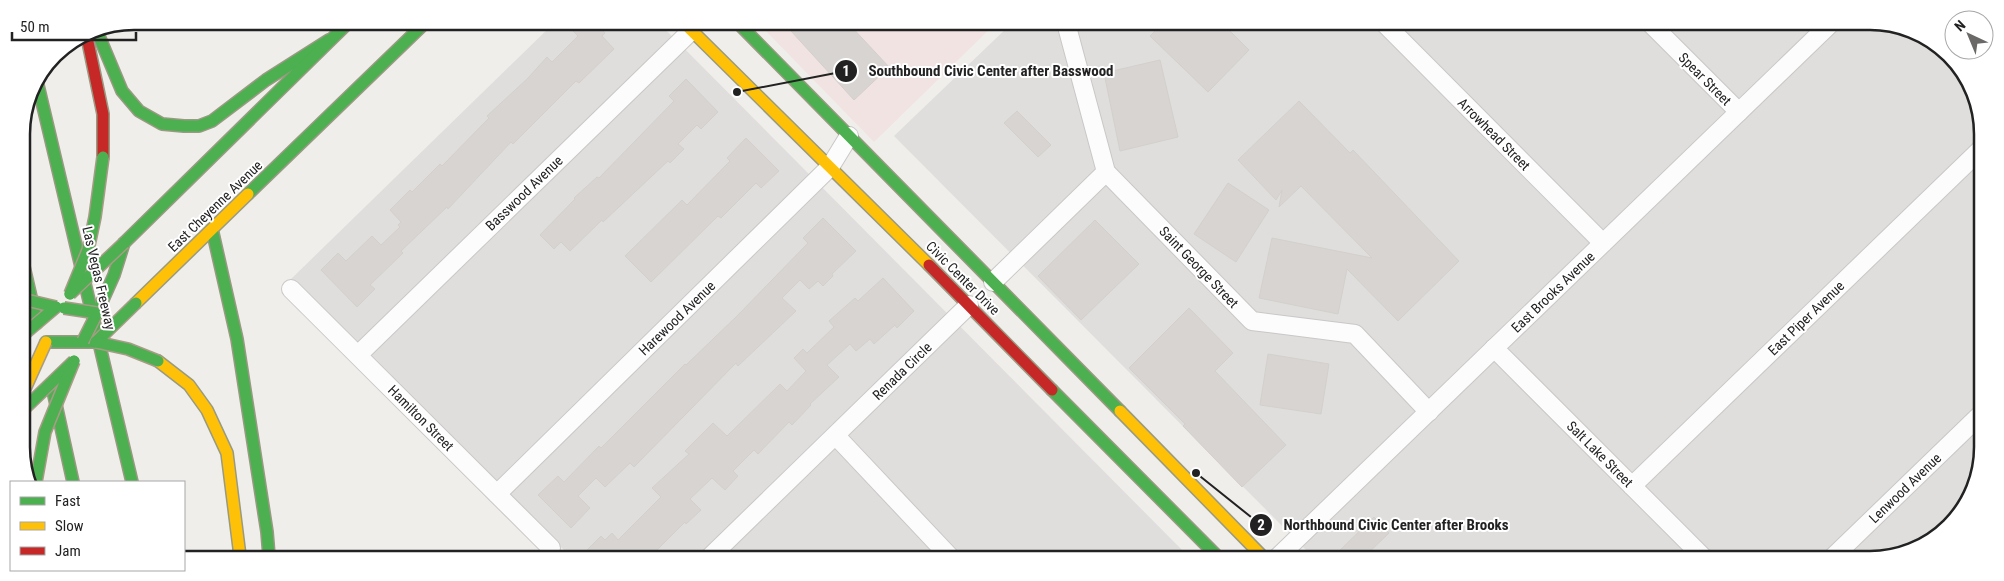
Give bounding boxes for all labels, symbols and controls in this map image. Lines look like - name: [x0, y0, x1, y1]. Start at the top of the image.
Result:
- scale bar: [12, 10, 136, 42]
- north arrow: [1944, 10, 1994, 60]
- text: N: [1951, 17, 1969, 34]
- text: 50 m: [20, 18, 50, 36]
- street label: Spear Street: [1675, 49, 1735, 109]
- callout: Southbound Civic Center after Basswood: [833, 56, 1124, 86]
- text: 1: [842, 62, 850, 80]
- text: Southbound Civic Center after Basswood: [868, 62, 1114, 80]
- street label: Arrowhead Street: [1455, 95, 1533, 173]
- street label: Basswood Avenue: [482, 152, 566, 234]
- street label: East Cheyenne Avenue: [165, 157, 266, 255]
- street label: Saint George Street: [1156, 223, 1242, 311]
- street label: Las Vegas Freeway: [79, 225, 119, 331]
- street label: Civic Center Drive: [923, 238, 1003, 318]
- street label: East Brooks Avenue: [1508, 248, 1598, 336]
- street label: Harewood Avenue: [636, 277, 719, 358]
- street label: East Piper Avenue: [1765, 277, 1848, 358]
- street label: Renada Circle: [869, 339, 935, 403]
- street label: Hamilton Street: [385, 382, 457, 454]
- street label: Salt Lake Street: [1564, 418, 1636, 490]
- street label: Lenwood Avenue: [1866, 449, 1945, 526]
- legend: [10, 481, 185, 571]
- text: Fast: [55, 492, 80, 510]
- callout: Northbound Civic Center after Brooks: [1249, 510, 1519, 540]
- text: 2: [1257, 516, 1265, 534]
- text: Northbound Civic Center after Brooks: [1283, 516, 1509, 534]
- text: Slow: [55, 517, 84, 535]
- text: Jam: [55, 542, 81, 560]

